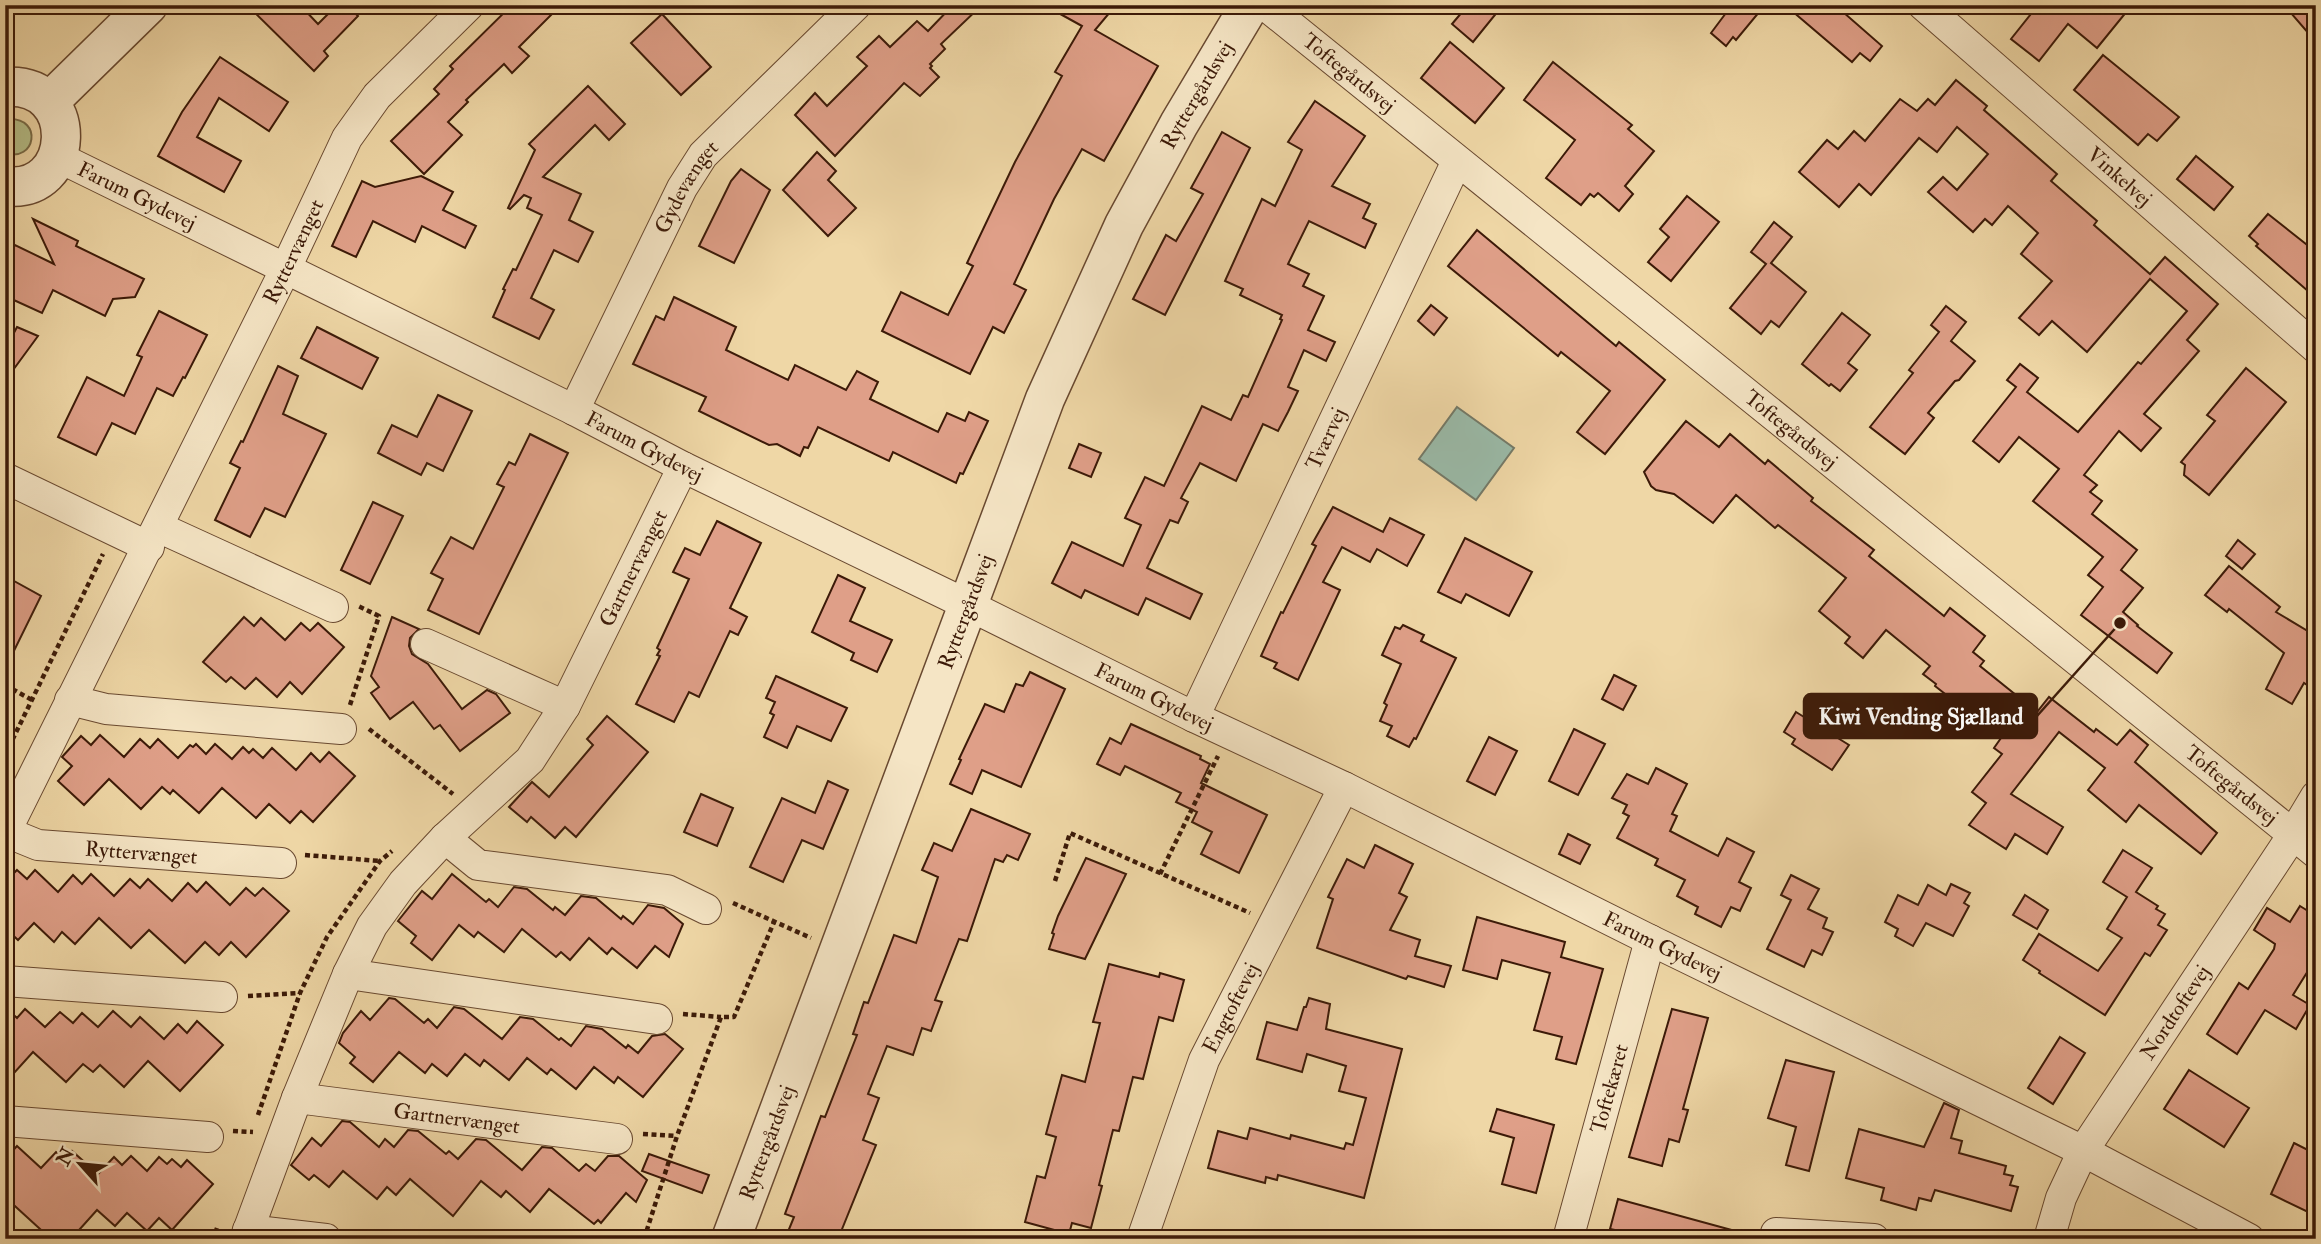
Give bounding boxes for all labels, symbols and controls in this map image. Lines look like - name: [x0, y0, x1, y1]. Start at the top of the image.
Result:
- street label: Toftegårdsvej: [1297, 27, 1401, 119]
- street label: Ryttergårdsvej: [1155, 36, 1239, 153]
- street label: Gydevænget: [648, 134, 724, 238]
- street label: Vinkelvej: [2082, 141, 2158, 212]
- street label: Farum Gydevej: [73, 155, 201, 236]
- street label: Ryttervænget: [257, 195, 330, 308]
- street label: Toftegårdsvej: [1739, 384, 1843, 475]
- street label: Tværvej: [1299, 403, 1352, 474]
- street label: Farum Gydevej: [581, 405, 708, 488]
- street label: Gartnervænget: [593, 505, 673, 631]
- street label: Ryttergårdsvej: [932, 550, 999, 673]
- street label: Farum Gydevej: [1090, 656, 1218, 738]
- callout: Kiwi Vending Sjælland: [1804, 694, 2037, 738]
- text: Kiwi Vending Sjælland: [1819, 702, 2024, 732]
- street label: Toftegårdsvej: [2179, 739, 2284, 831]
- street label: Ryttervænget: [84, 835, 199, 870]
- street label: Farum Gydevej: [1599, 905, 1726, 986]
- street label: Engtoftevej: [1196, 958, 1265, 1058]
- street label: Nordtoftevej: [2134, 960, 2216, 1065]
- street label: Toftekæret: [1584, 1041, 1634, 1136]
- street label: Ryttergårdsvej: [733, 1081, 801, 1204]
- street label: Gartnervænget: [392, 1097, 522, 1140]
- north arrow: [46, 1128, 116, 1198]
- text: N: [51, 1143, 81, 1171]

